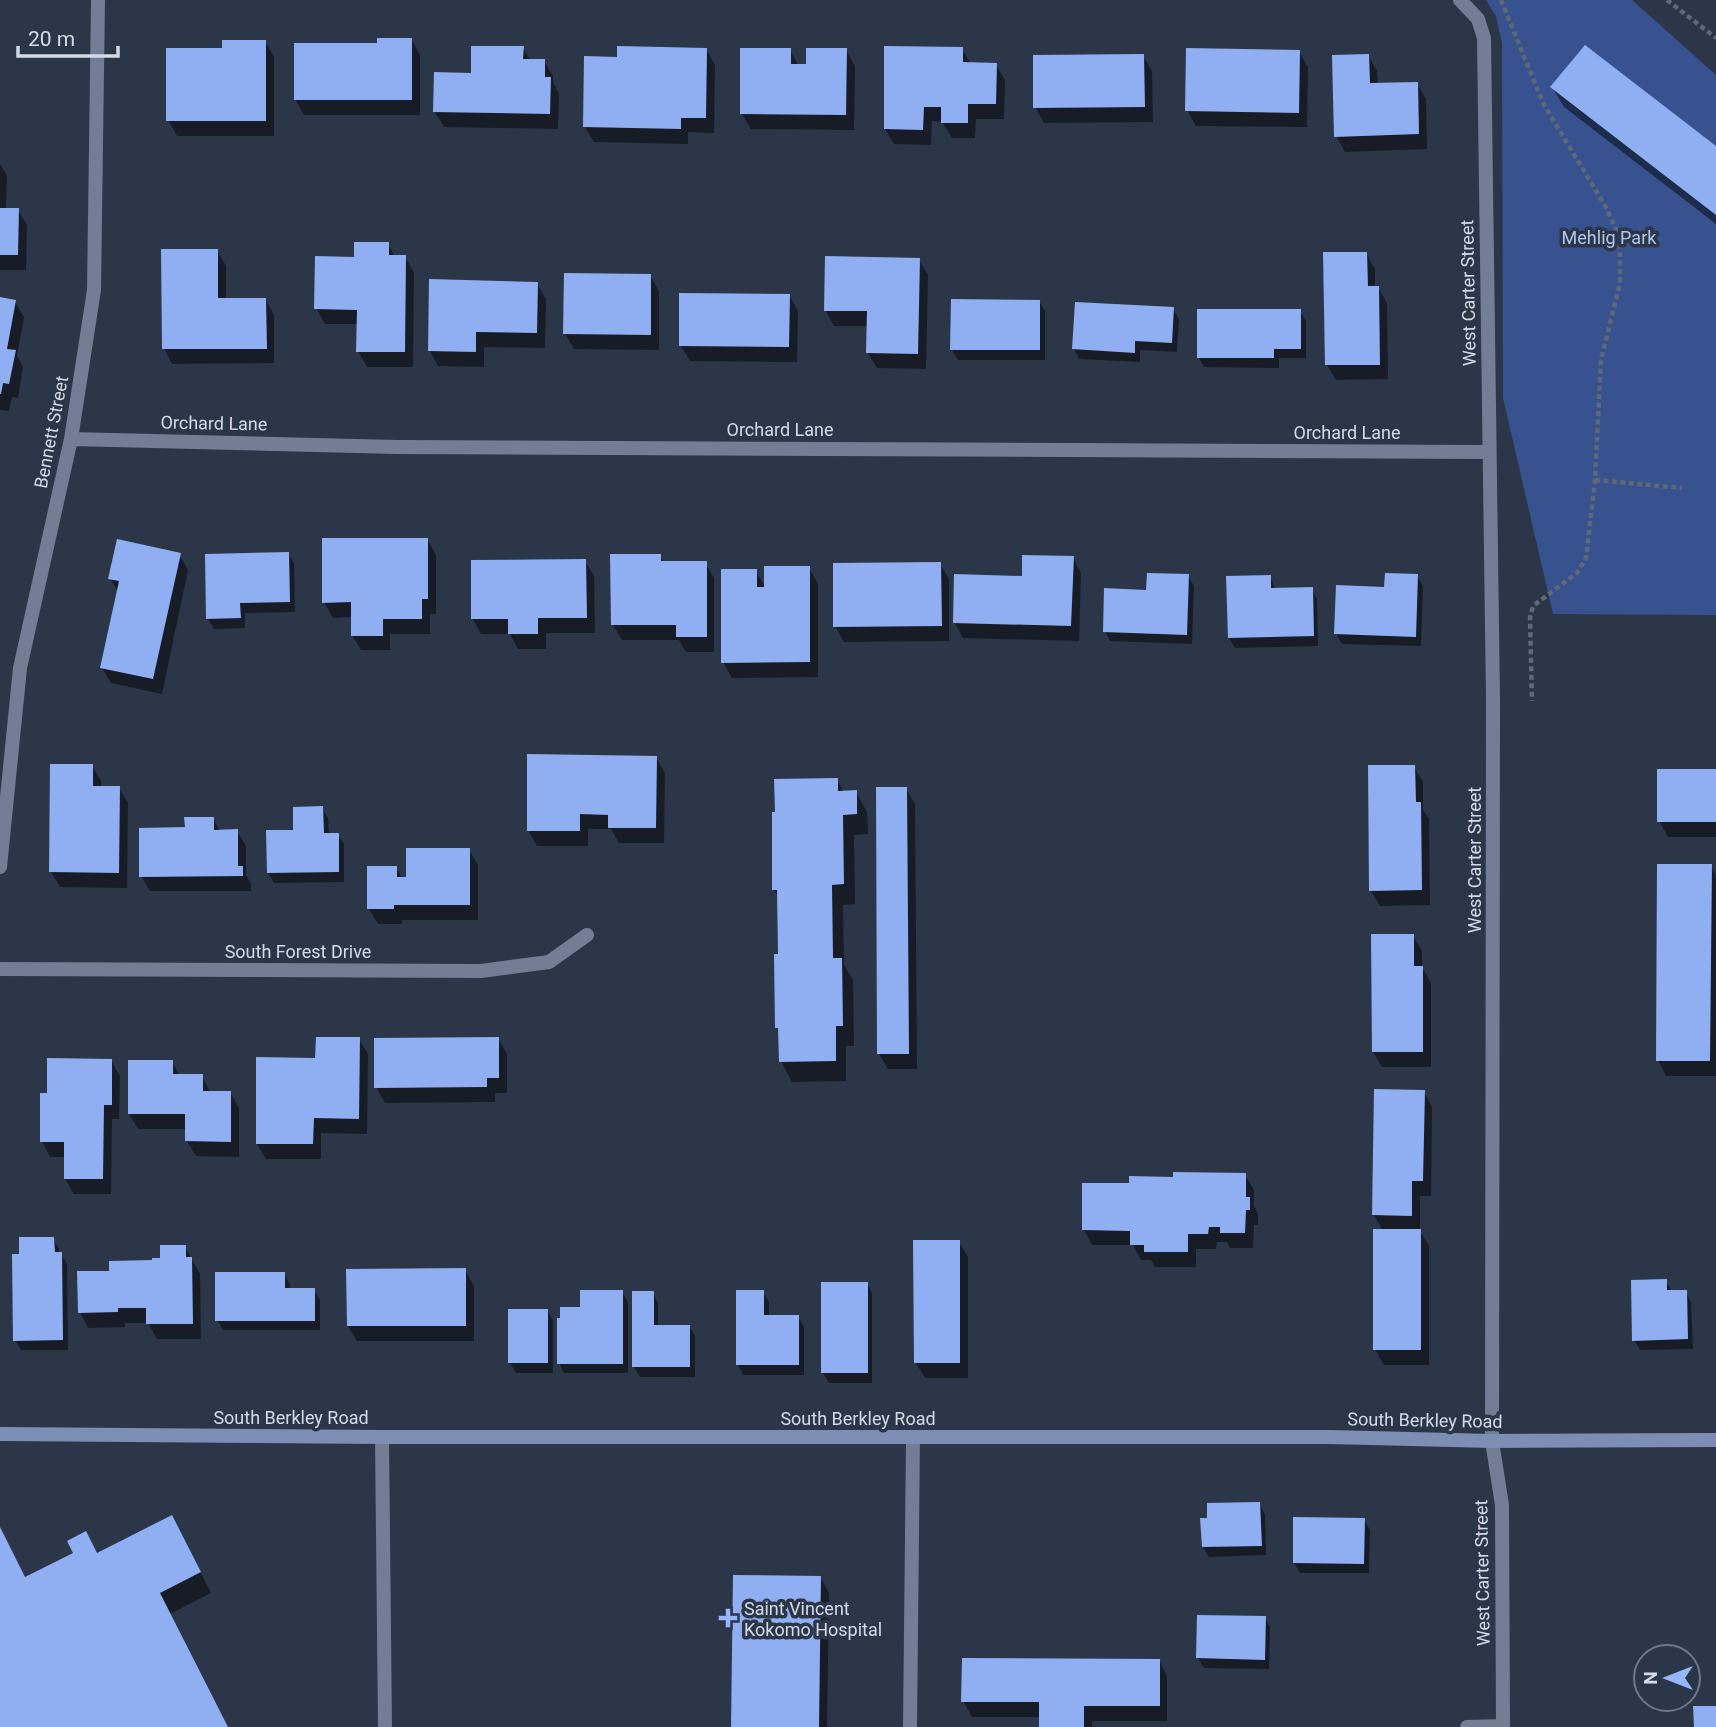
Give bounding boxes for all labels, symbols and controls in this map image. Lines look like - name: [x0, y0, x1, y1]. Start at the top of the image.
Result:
- scale bar: [18, 14, 117, 58]
- text: 20 m: [28, 27, 75, 51]
- street label: West Carter Street: [1456, 220, 1480, 366]
- park label: Mehlig Park: [1562, 227, 1657, 248]
- street label: Bennett Street: [30, 374, 72, 490]
- street label: Orchard Lane: [160, 412, 268, 434]
- street label: Orchard Lane: [727, 419, 833, 440]
- street label: Orchard Lane: [1294, 422, 1400, 443]
- street label: West Carter Street: [1464, 787, 1485, 933]
- street label: South Forest Drive: [225, 941, 371, 962]
- street label: South Berkley Road: [213, 1407, 369, 1428]
- street label: South Berkley Road: [780, 1408, 936, 1429]
- street label: South Berkley Road: [1347, 1408, 1503, 1432]
- street label: West Carter Street: [1470, 1500, 1494, 1646]
- place label: Saint Vincent Kokomo Hospital: [744, 1598, 882, 1640]
- marker: Saint Vincent Kokomo Hospital: [718, 1608, 738, 1628]
- north arrow: [1632, 1643, 1702, 1713]
- text: N: [1639, 1671, 1662, 1685]

